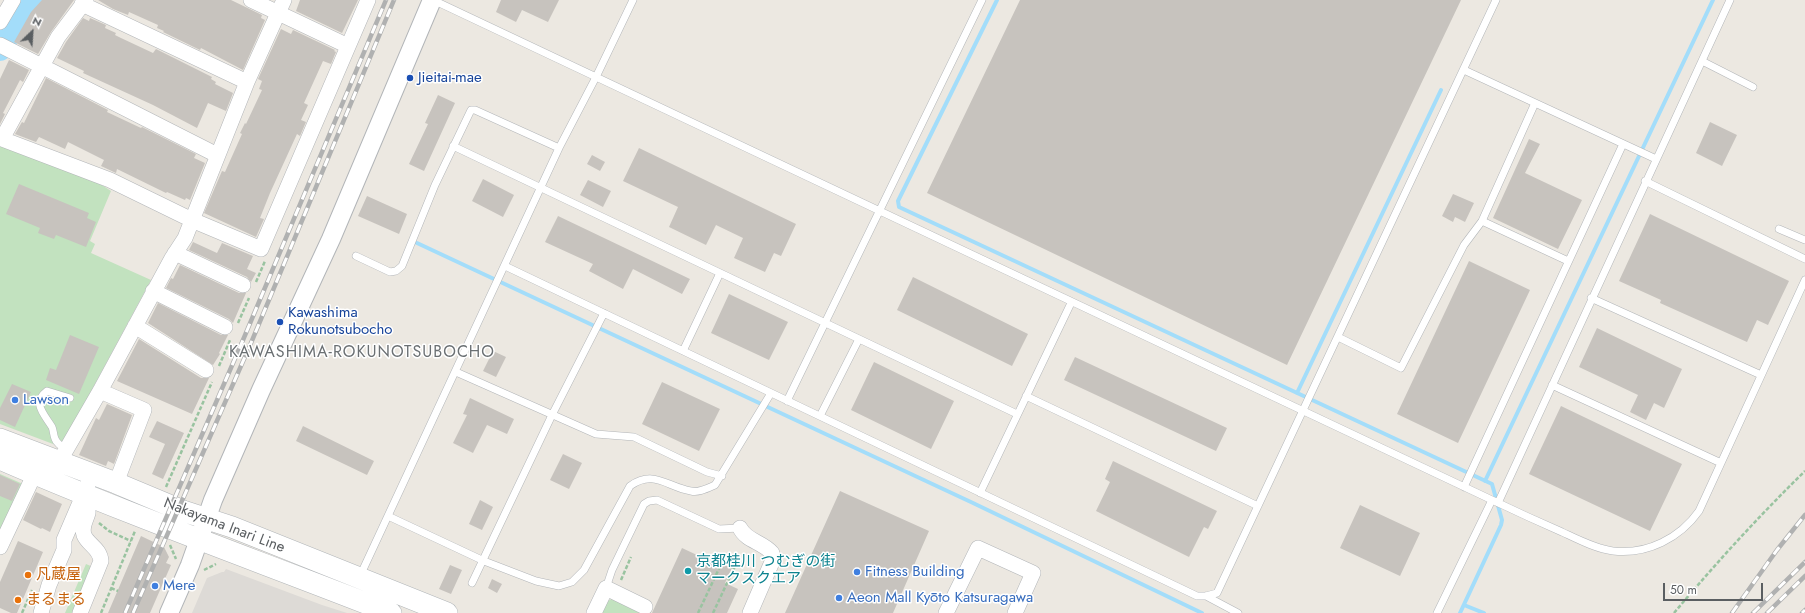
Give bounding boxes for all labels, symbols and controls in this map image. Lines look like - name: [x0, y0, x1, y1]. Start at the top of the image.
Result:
- north arrow: [12, 12, 52, 52]
- text: N: [30, 12, 44, 30]
- place label: Jieitai-mae: [418, 69, 482, 87]
- marker: Jieitai-mae: [405, 73, 415, 83]
- place label: Kawashima Rokunotsubocho: [288, 304, 392, 339]
- marker: Kawashima Rokunotsubocho: [275, 317, 285, 327]
- district label: KAWASHIMA-ROKUNOTSUBOCHO: [229, 343, 495, 363]
- place label: Lawson: [23, 391, 69, 409]
- marker: Lawson: [10, 395, 20, 405]
- street label: Nakayama Inari Line: [161, 495, 287, 557]
- place label: 京都桂川 つむぎの街 マークスクエア: [696, 553, 835, 588]
- place label: Fitness Building: [865, 563, 965, 581]
- place label: 凡蔵屋: [36, 566, 81, 584]
- marker: 京都桂川 つむぎの街 マークスクエア: [683, 566, 693, 576]
- marker: Fitness Building: [852, 567, 862, 577]
- marker: 凡蔵屋: [23, 570, 33, 580]
- scale bar: [1665, 575, 1765, 601]
- place label: Mere: [163, 577, 196, 595]
- marker: Mere: [150, 581, 160, 591]
- text: 50 m: [1670, 581, 1697, 599]
- place label: Aeon Mall Kyōto Katsuragawa: [847, 589, 1033, 607]
- place label: まるまる: [26, 591, 86, 609]
- marker: Aeon Mall Kyōto Katsuragawa: [834, 593, 844, 603]
- marker: まるまる: [13, 595, 23, 605]

